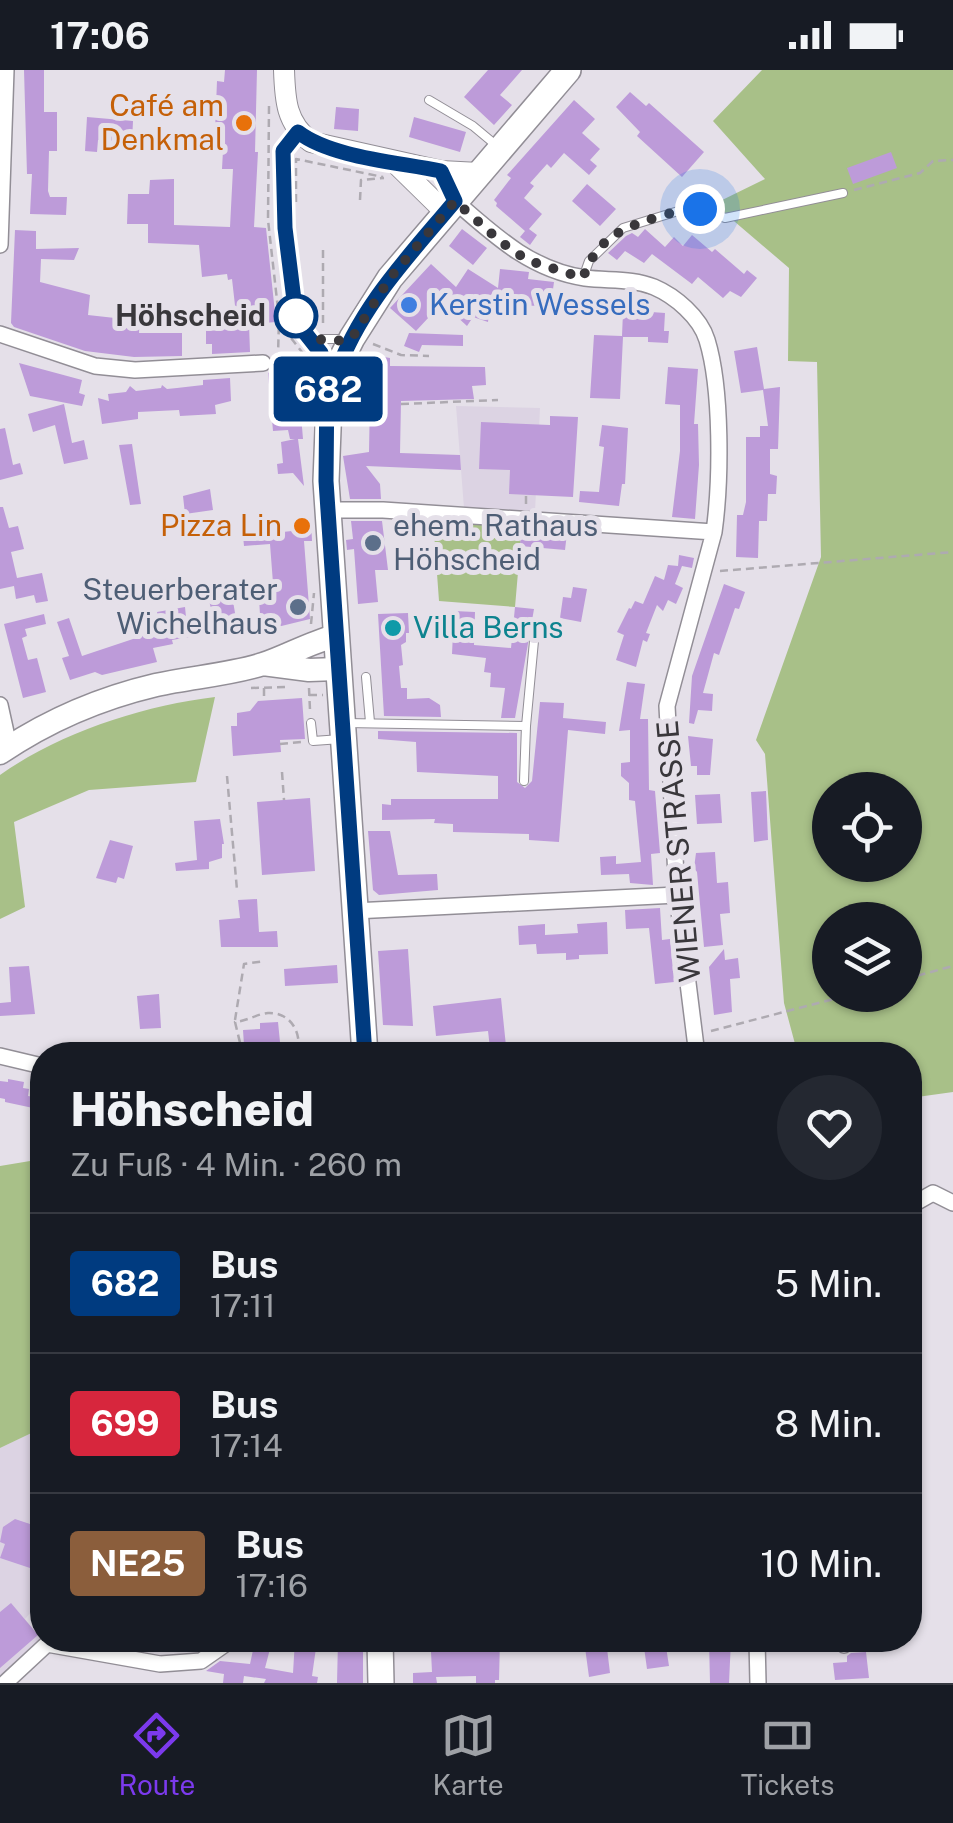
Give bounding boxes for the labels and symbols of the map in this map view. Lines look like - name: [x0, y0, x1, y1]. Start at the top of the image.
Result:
- place label: Café am Denkmal: [100, 87, 224, 157]
- marker: Café am Denkmal: [233, 112, 255, 134]
- your location: [675, 184, 725, 234]
- place label: Kerstin Wessels: [429, 286, 651, 322]
- marker: Kerstin Wessels: [398, 294, 420, 316]
- marker: Höhscheid: [275, 295, 317, 337]
- place label: Höhscheid: [115, 297, 266, 333]
- line badge: 682: [270, 356, 386, 422]
- place label: Pizza Lin: [160, 507, 282, 543]
- place label: ehem. Rathaus Höhscheid: [393, 507, 598, 577]
- marker: Pizza Lin: [291, 515, 313, 537]
- marker: ehem. Rathaus Höhscheid: [362, 532, 384, 554]
- place label: Steuerberater Wichelhaus: [82, 571, 278, 641]
- marker: Steuerberater Wichelhaus: [287, 596, 309, 618]
- place label: Villa Berns: [413, 609, 564, 645]
- marker: Villa Berns: [382, 617, 404, 639]
- street label: WIENER STRASSE: [649, 719, 707, 983]

